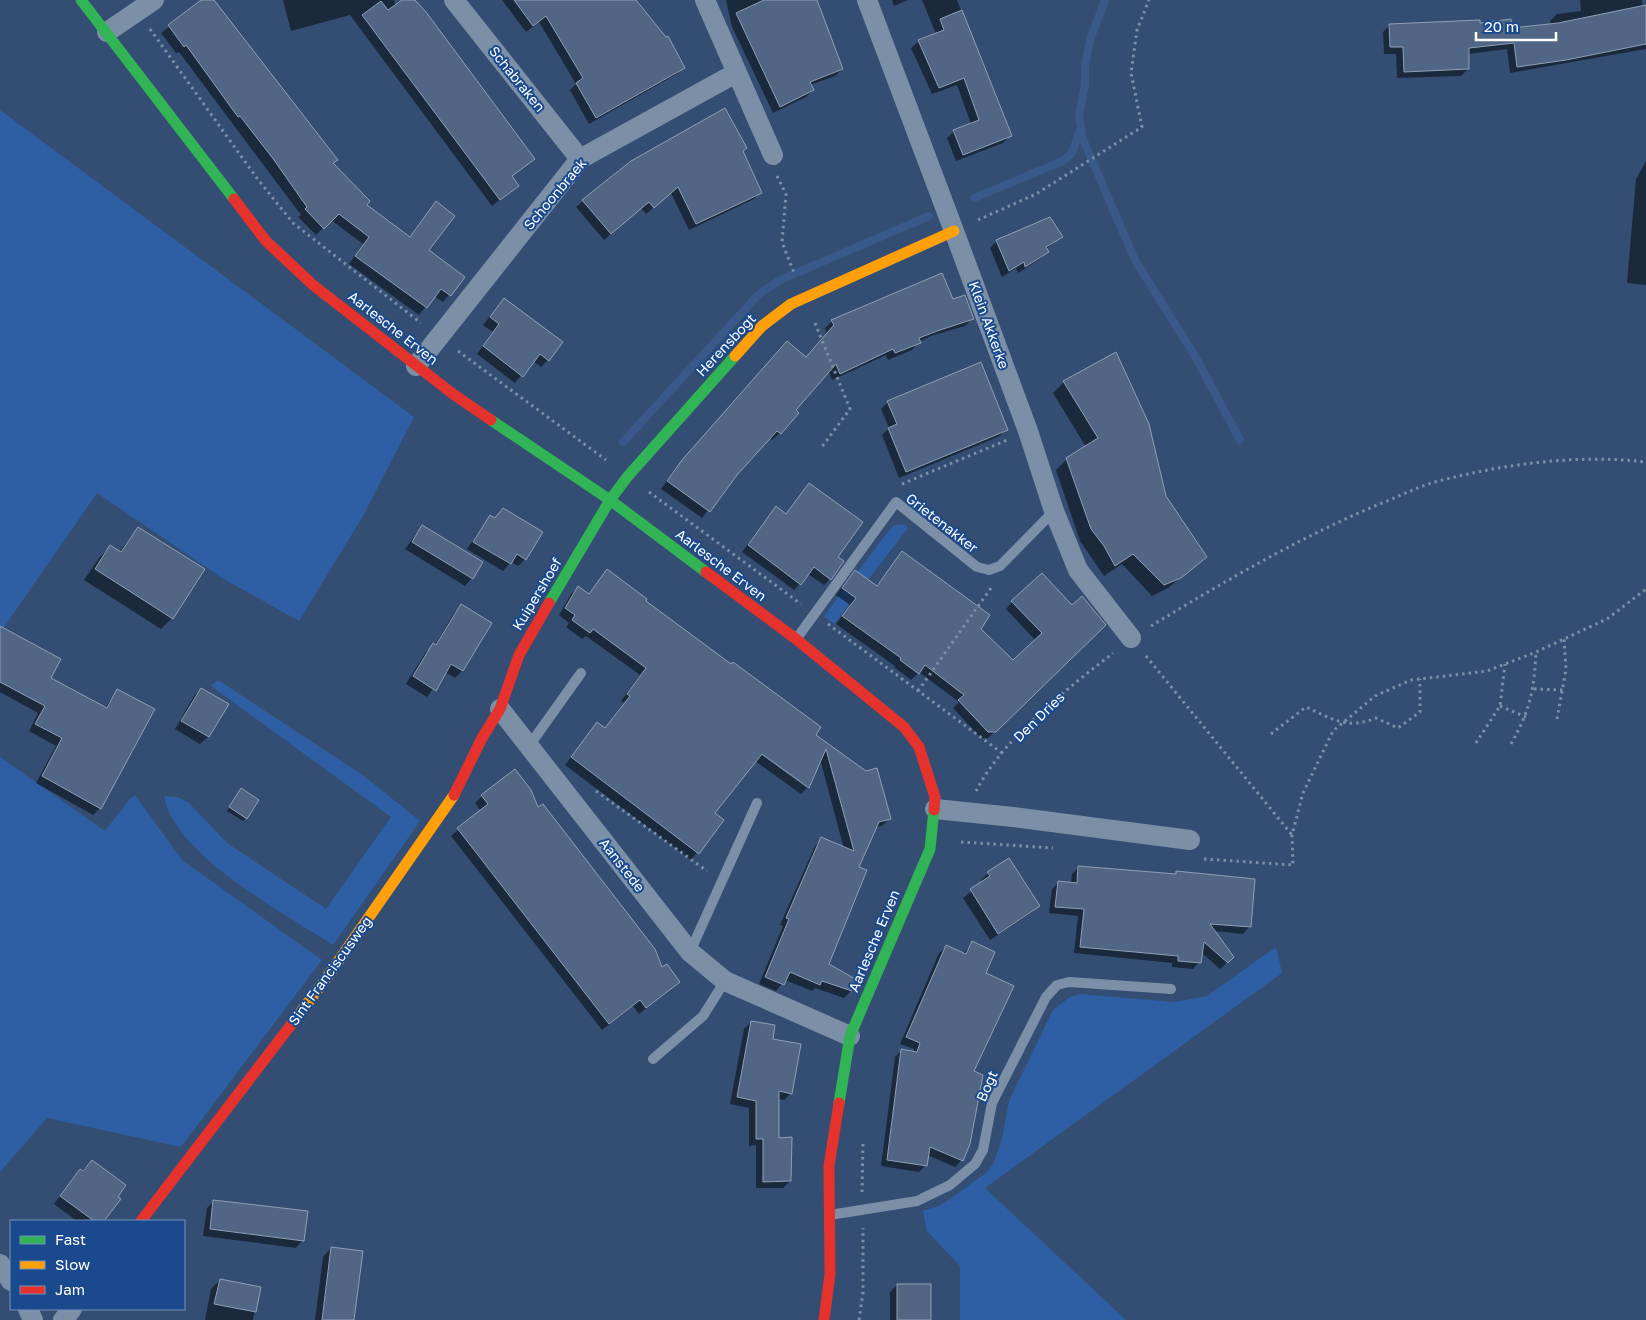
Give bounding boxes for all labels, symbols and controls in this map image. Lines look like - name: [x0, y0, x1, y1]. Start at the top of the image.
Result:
- scale bar: [1476, 10, 1556, 42]
- text: 20 m: [1484, 17, 1519, 35]
- street label: Schabraken: [486, 43, 549, 115]
- street label: Schoonbraek: [520, 154, 590, 233]
- street label: Klein Akkerke: [966, 279, 1013, 371]
- street label: Aarlesche Erven: [345, 287, 442, 368]
- street label: Herensbogt: [692, 310, 759, 380]
- street label: Grietenakker: [903, 489, 982, 556]
- street label: Aarlesche Erven: [673, 525, 770, 604]
- street label: Kuipershoef: [508, 555, 565, 633]
- street label: Den Dries: [1010, 688, 1068, 745]
- street label: Aanstede: [596, 834, 649, 895]
- street label: Aarlesche Erven: [844, 887, 903, 994]
- street label: Sint Franciscusweg: [284, 913, 375, 1029]
- street label: Bogt: [972, 1068, 1001, 1104]
- legend: [10, 1220, 185, 1310]
- text: Fast: [55, 1230, 86, 1248]
- text: Slow: [55, 1255, 90, 1273]
- text: Jam: [55, 1280, 85, 1298]

